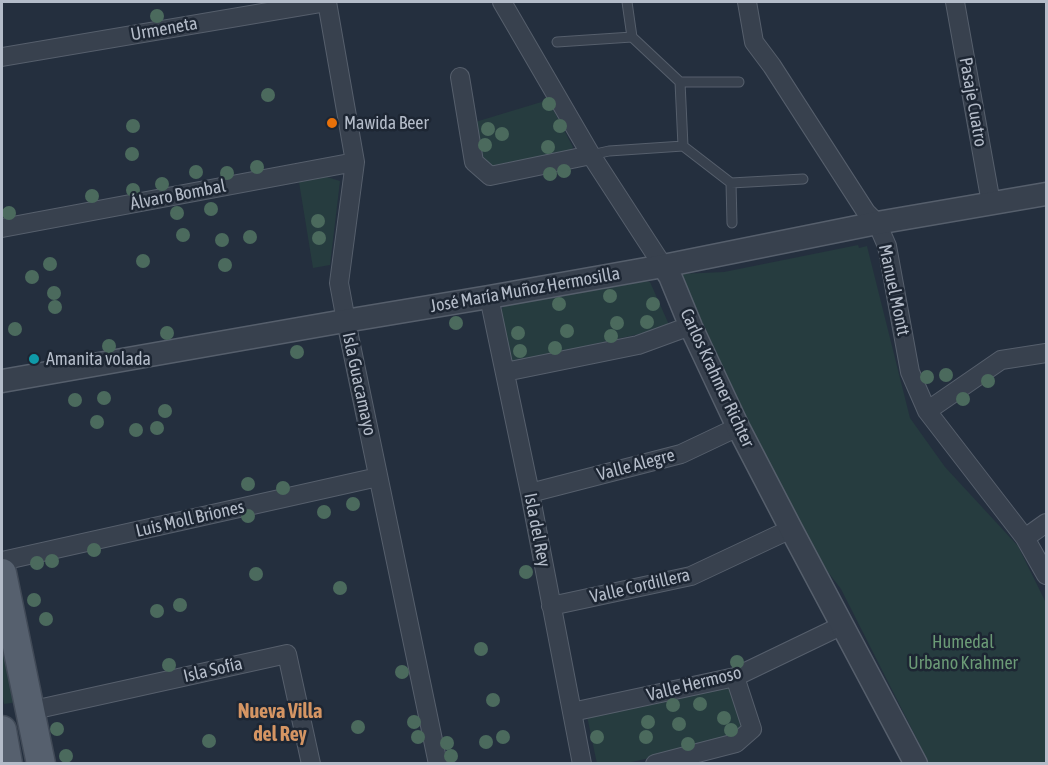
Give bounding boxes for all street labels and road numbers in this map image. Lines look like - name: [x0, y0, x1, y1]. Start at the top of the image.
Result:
- street label: Urmeneta: [129, 13, 199, 45]
- street label: Pasaje Cuatro: [955, 56, 991, 148]
- street label: Álvaro Bombal: [128, 175, 228, 215]
- street label: Manuel Montt: [874, 242, 914, 338]
- street label: José María Muñoz Hermosilla: [428, 263, 622, 317]
- street label: Carlos Krahmer Richter: [675, 305, 759, 451]
- street label: Isla Guacamayo: [337, 330, 381, 438]
- street label: Valle Alegre: [595, 444, 677, 486]
- street label: Isla del Rey: [519, 491, 555, 569]
- street label: Luis Moll Briones: [134, 496, 246, 542]
- street label: Valle Cordillera: [588, 564, 692, 608]
- street label: Isla Sofía: [181, 653, 245, 687]
- street label: Valle Hermoso: [644, 662, 744, 706]

